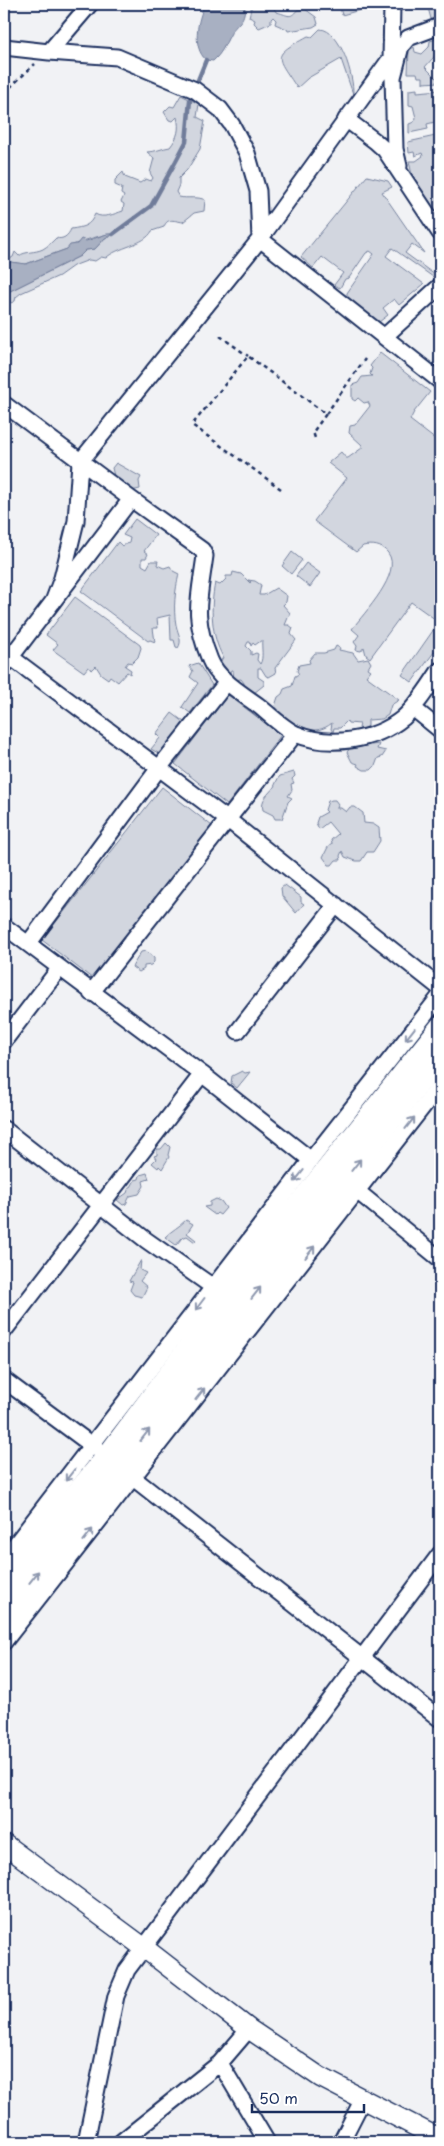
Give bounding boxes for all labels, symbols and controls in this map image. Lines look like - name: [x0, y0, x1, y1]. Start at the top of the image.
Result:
- one-way arrow: [405, 1027, 416, 1040]
- one-way arrow: [405, 1117, 416, 1130]
- one-way arrow: [350, 1159, 361, 1172]
- one-way arrow: [294, 1169, 305, 1182]
- one-way arrow: [305, 1245, 316, 1258]
- one-way arrow: [250, 1287, 261, 1300]
- one-way arrow: [195, 1297, 205, 1311]
- one-way arrow: [194, 1387, 205, 1400]
- one-way arrow: [140, 1429, 151, 1442]
- one-way arrow: [64, 1469, 75, 1482]
- one-way arrow: [83, 1529, 94, 1542]
- one-way arrow: [29, 1570, 39, 1584]
- scale bar: [252, 2081, 364, 2113]
- text: 50 m: [259, 2086, 298, 2109]

